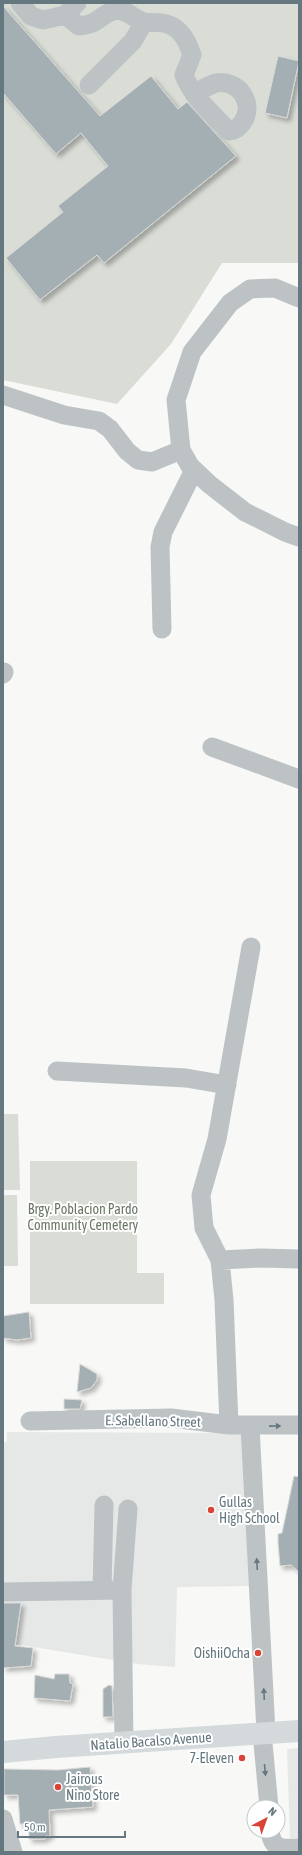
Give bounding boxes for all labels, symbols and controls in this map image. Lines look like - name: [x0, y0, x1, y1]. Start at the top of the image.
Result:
- park label: Brgy. Poblacion Pardo Community Cemetery: [28, 1201, 139, 1233]
- street label: E. Sabellano Street: [105, 1412, 201, 1430]
- one-way arrow: [269, 1422, 281, 1429]
- place label: Gullas High School: [219, 1494, 280, 1526]
- marker: Gullas High School: [206, 1505, 216, 1515]
- one-way arrow: [254, 1558, 261, 1570]
- place label: OishiiOcha: [194, 1645, 250, 1661]
- marker: OishiiOcha: [253, 1648, 263, 1658]
- one-way arrow: [261, 1688, 268, 1700]
- street label: Natalio Bacalso Avenue: [90, 1729, 212, 1753]
- place label: 7-Eleven: [189, 1750, 234, 1766]
- marker: 7-Eleven: [237, 1753, 247, 1763]
- one-way arrow: [262, 1764, 269, 1776]
- place label: Jairous Nino Store: [66, 1771, 120, 1803]
- marker: Jairous Nino Store: [53, 1782, 63, 1792]
- north arrow: [246, 1799, 286, 1839]
- text: N: [266, 1805, 279, 1818]
- scale bar: [18, 1813, 125, 1839]
- text: 50 m: [24, 1820, 46, 1834]

